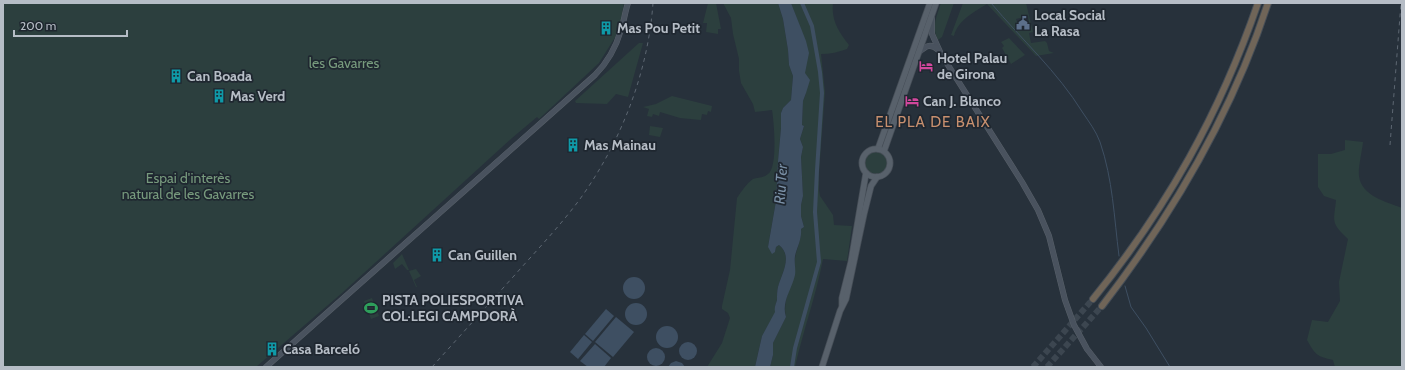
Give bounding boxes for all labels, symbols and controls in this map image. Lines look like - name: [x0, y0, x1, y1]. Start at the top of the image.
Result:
- place label: Local Social La Rasa: [1034, 6, 1106, 40]
- scale bar: [14, 12, 127, 38]
- public building icon: Local Social La Rasa: [1015, 15, 1031, 31]
- text: 200 m: [20, 18, 56, 33]
- place label: Mas Pou Petit: [617, 19, 700, 37]
- building icon: Mas Pou Petit: [598, 20, 614, 36]
- place label: Hotel Palau de Girona: [937, 49, 1007, 83]
- park label: les Gavarres: [309, 54, 379, 72]
- hotel icon: Hotel Palau de Girona: [918, 58, 934, 74]
- place label: Can Boada: [187, 67, 252, 85]
- building icon: Can Boada: [168, 68, 184, 84]
- place label: Mas Verd: [230, 87, 285, 105]
- building icon: Mas Verd: [211, 88, 227, 104]
- place label: Can J. Blanco: [923, 92, 1001, 110]
- hotel icon: Can J. Blanco: [904, 93, 920, 109]
- district label: EL PLA DE BAIX: [875, 113, 991, 131]
- place label: Mas Mainau: [584, 136, 656, 154]
- building icon: Mas Mainau: [565, 137, 581, 153]
- water label: Riu Ter: [771, 162, 791, 205]
- park label: Espai d'interès natural de les Gavarres: [122, 169, 254, 203]
- place label: Can Guillen: [448, 246, 517, 264]
- building icon: Can Guillen: [429, 247, 445, 263]
- place label: PISTA POLIESPORTIVA COL·LEGI CAMPDORÀ: [382, 291, 524, 325]
- sports icon: PISTA POLIESPORTIVA COL·LEGI CAMPDORÀ: [363, 300, 379, 316]
- place label: Casa Barceló: [283, 340, 360, 358]
- building icon: Casa Barceló: [264, 341, 280, 357]

